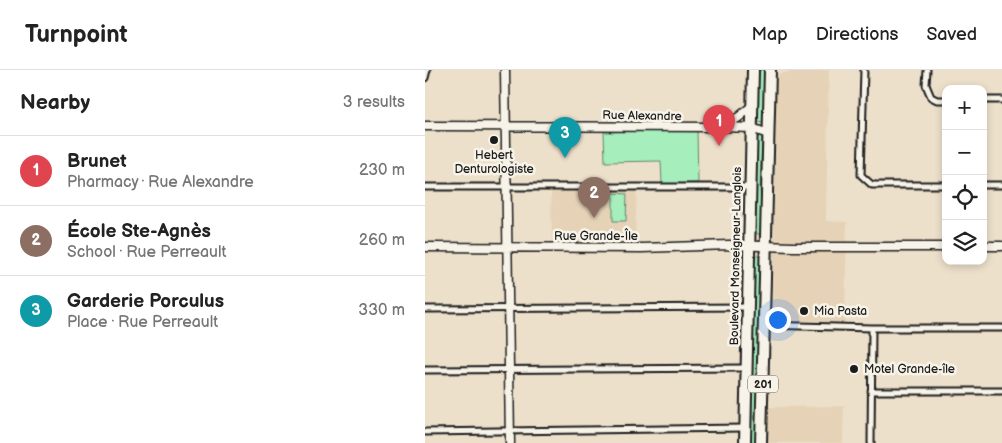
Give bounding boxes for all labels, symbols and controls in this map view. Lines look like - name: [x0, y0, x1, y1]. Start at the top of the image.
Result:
- text: Turnpoint: [25, 20, 128, 49]
- text: Map: [752, 24, 788, 45]
- text: Directions: [816, 24, 898, 45]
- text: Saved: [926, 24, 977, 45]
- map controls: [942, 85, 987, 265]
- button: +: [942, 85, 987, 130]
- text: Nearby: [20, 90, 90, 115]
- text: 3 results: [343, 93, 405, 112]
- pin: 1: [703, 105, 735, 146]
- street label: Rue Alexandre: [602, 108, 682, 124]
- pin: 3: [549, 117, 581, 158]
- button: −: [942, 130, 987, 175]
- marker: Hebert Denturologiste: [488, 134, 500, 146]
- place label: Hebert Denturologiste: [454, 148, 534, 177]
- text: Brunet: [67, 150, 127, 173]
- text: 1: [33, 161, 39, 180]
- text: 230 m: [359, 161, 405, 180]
- street label: Boulevard Monseigneur-Langlois: [727, 166, 745, 345]
- text: Pharmacy · Rue Alexandre: [67, 173, 254, 192]
- button: locate: [942, 175, 987, 220]
- pin: 2: [578, 177, 610, 218]
- text: École Ste-Agnès: [67, 220, 211, 243]
- button: layers: [942, 220, 987, 265]
- street label: Rue Grande-Île: [554, 228, 638, 244]
- text: 2: [31, 231, 41, 250]
- text: 260 m: [359, 231, 405, 250]
- text: School · Rue Perreault: [67, 243, 226, 262]
- text: Garderie Porculus: [67, 290, 224, 313]
- text: 3: [31, 301, 41, 320]
- text: 330 m: [358, 301, 405, 320]
- place label: Mia Pasta: [814, 304, 867, 319]
- marker: Mia Pasta: [798, 305, 810, 317]
- your location: [765, 307, 791, 333]
- text: Place · Rue Perreault: [67, 313, 218, 332]
- place label: Motel Grande-île: [864, 362, 955, 377]
- marker: Motel Grande-île: [848, 363, 860, 375]
- road number: 201: [748, 376, 778, 392]

